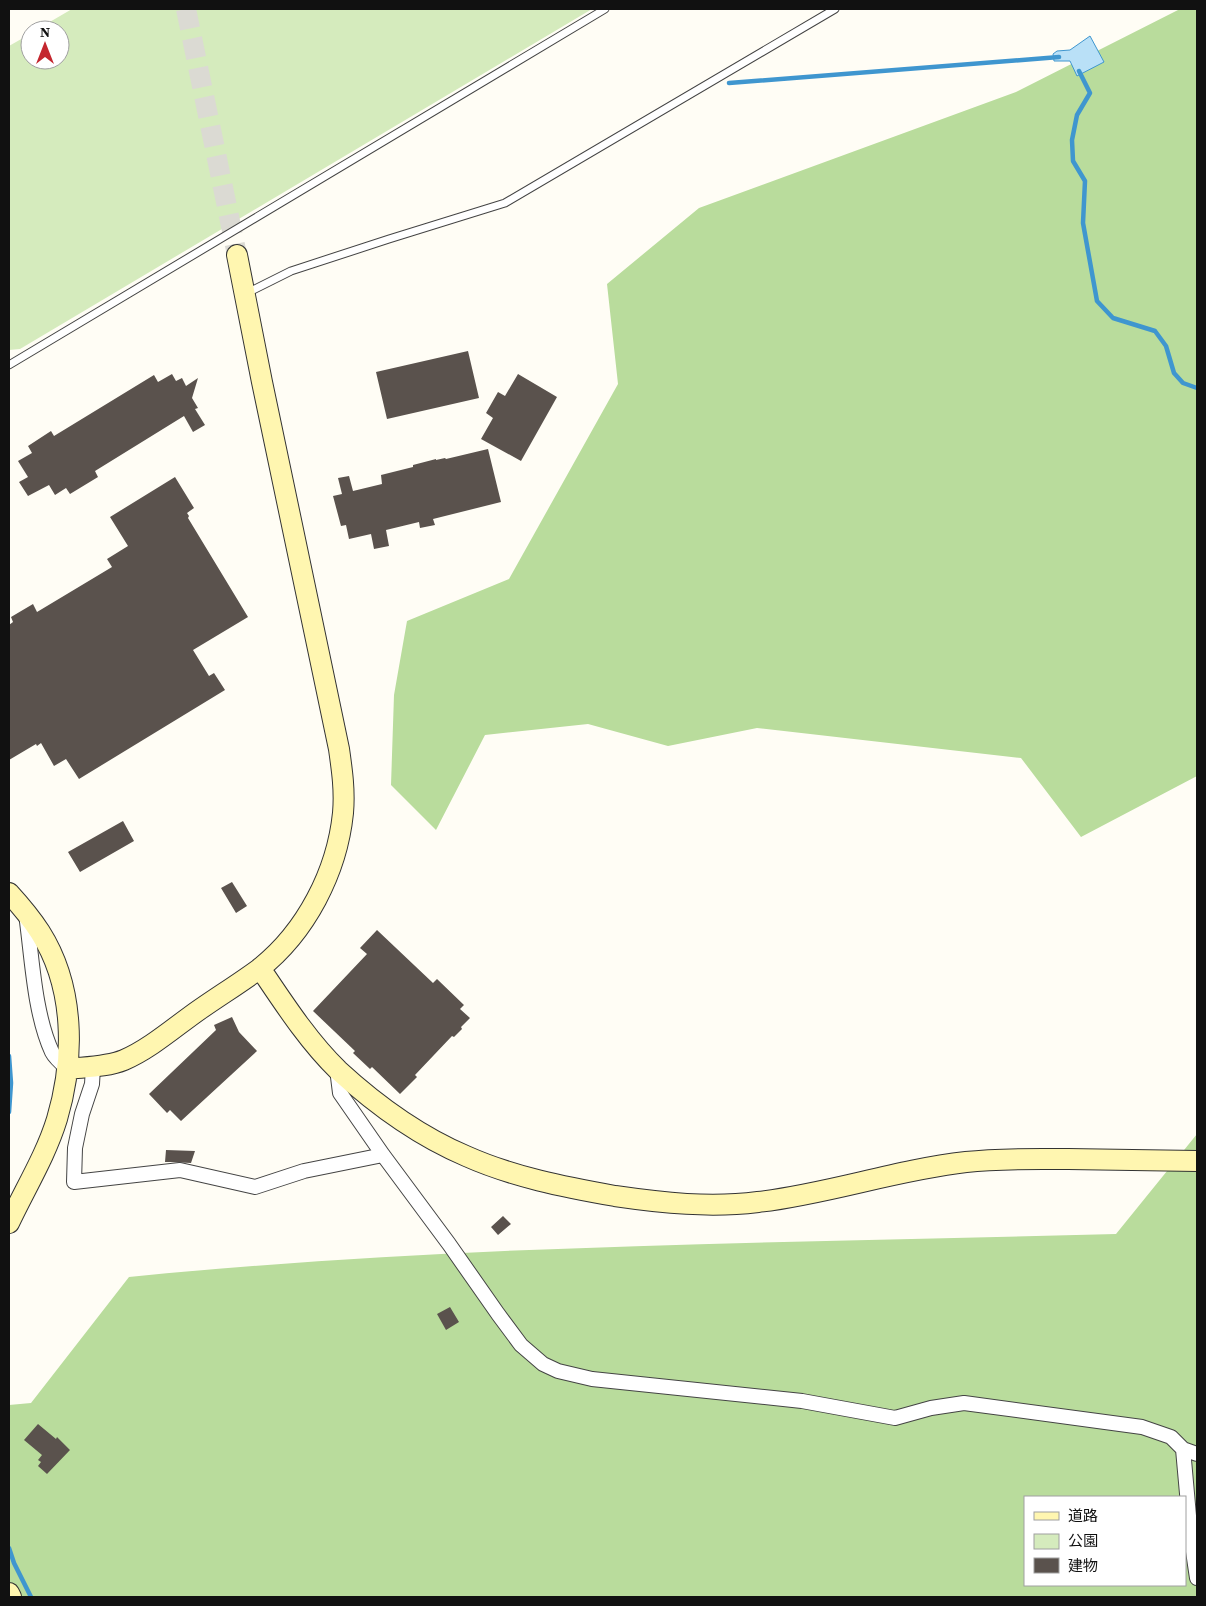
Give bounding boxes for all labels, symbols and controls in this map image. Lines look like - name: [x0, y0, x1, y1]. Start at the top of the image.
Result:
- north arrow: [20, 20, 70, 70]
- text: N: [40, 22, 50, 42]
- legend: [1024, 1496, 1186, 1586]
- text: 道路: [1068, 1505, 1098, 1526]
- text: 公園: [1068, 1530, 1098, 1551]
- text: 建物: [1068, 1555, 1098, 1576]

